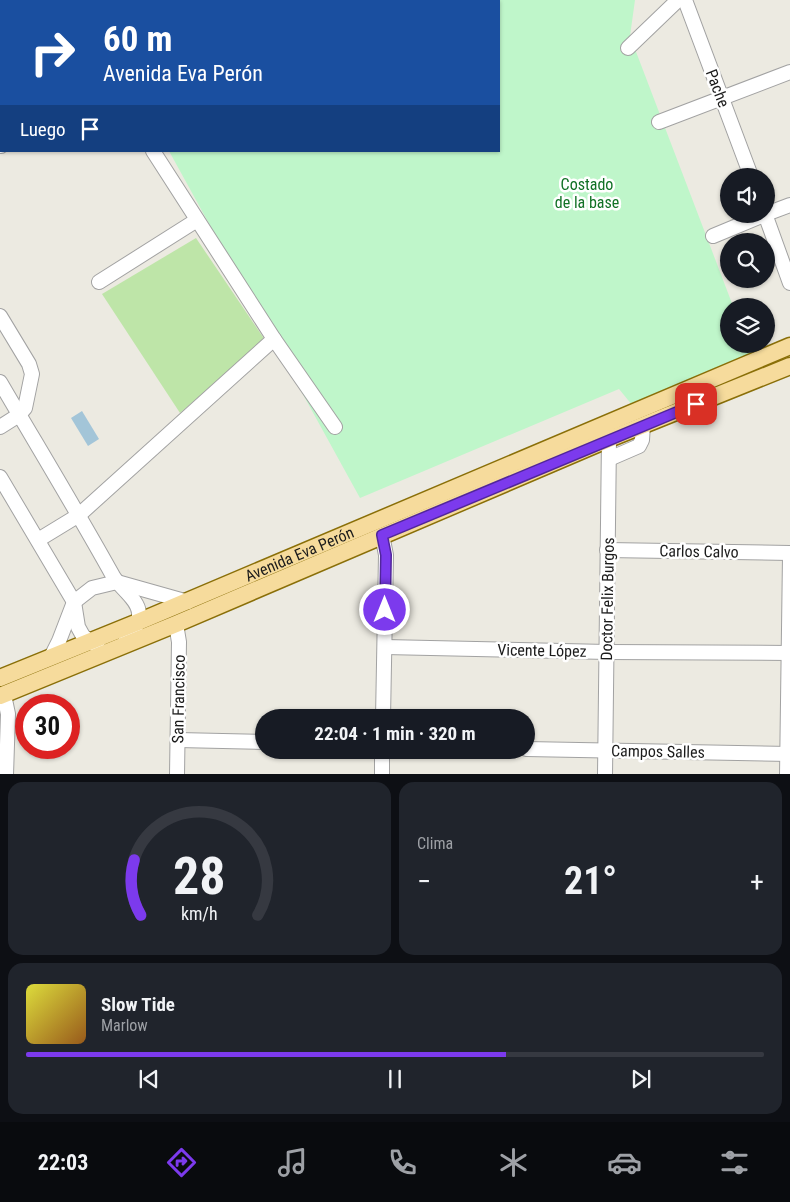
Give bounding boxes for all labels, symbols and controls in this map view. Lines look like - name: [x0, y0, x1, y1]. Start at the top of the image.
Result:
- text: 60 m: [103, 19, 172, 60]
- icon: right: [20, 20, 85, 85]
- text: Avenida Eva Perón: [103, 61, 263, 86]
- street label: Pache: [702, 67, 733, 110]
- icon: arrive: [76, 115, 104, 143]
- text: Luego: [20, 118, 66, 141]
- map controls: [720, 168, 775, 353]
- button: sound: [720, 168, 775, 223]
- park label: Costado de la base: [555, 175, 619, 212]
- button: search: [720, 233, 775, 288]
- button: layers: [720, 298, 775, 353]
- pin: [675, 383, 717, 425]
- icon: arrive: [682, 390, 710, 418]
- street label: Avenida Eva Perón: [242, 523, 357, 586]
- street label: Doctor Felix Burgos: [597, 537, 618, 661]
- street label: Carlos Calvo: [659, 541, 739, 562]
- position arrow: [358, 583, 410, 635]
- street label: Vicente López: [497, 640, 587, 661]
- street label: San Francisco: [168, 655, 189, 743]
- speed limit sign: 30: [15, 694, 80, 759]
- text: 22:04 · 1 min · 320 m: [314, 722, 476, 745]
- street label: Campos Salles: [611, 741, 705, 762]
- text: Clima: [417, 834, 453, 853]
- text: 28: [173, 846, 226, 907]
- text: 21°: [564, 859, 617, 903]
- text: −: [417, 865, 431, 898]
- text: +: [750, 865, 764, 898]
- text: km/h: [181, 903, 218, 924]
- text: Slow Tide: [101, 993, 175, 1016]
- text: Marlow: [101, 1016, 148, 1035]
- icon: previous: [135, 1065, 163, 1093]
- icon: pause: [381, 1065, 409, 1093]
- icon: next: [627, 1065, 655, 1093]
- icon: directions: [164, 1145, 199, 1180]
- icon: music: [275, 1145, 310, 1180]
- icon: phone: [385, 1145, 420, 1180]
- icon: climate: [496, 1145, 531, 1180]
- icon: car: [607, 1145, 642, 1180]
- icon: filters: [717, 1145, 752, 1180]
- text: 22:03: [38, 1150, 88, 1175]

